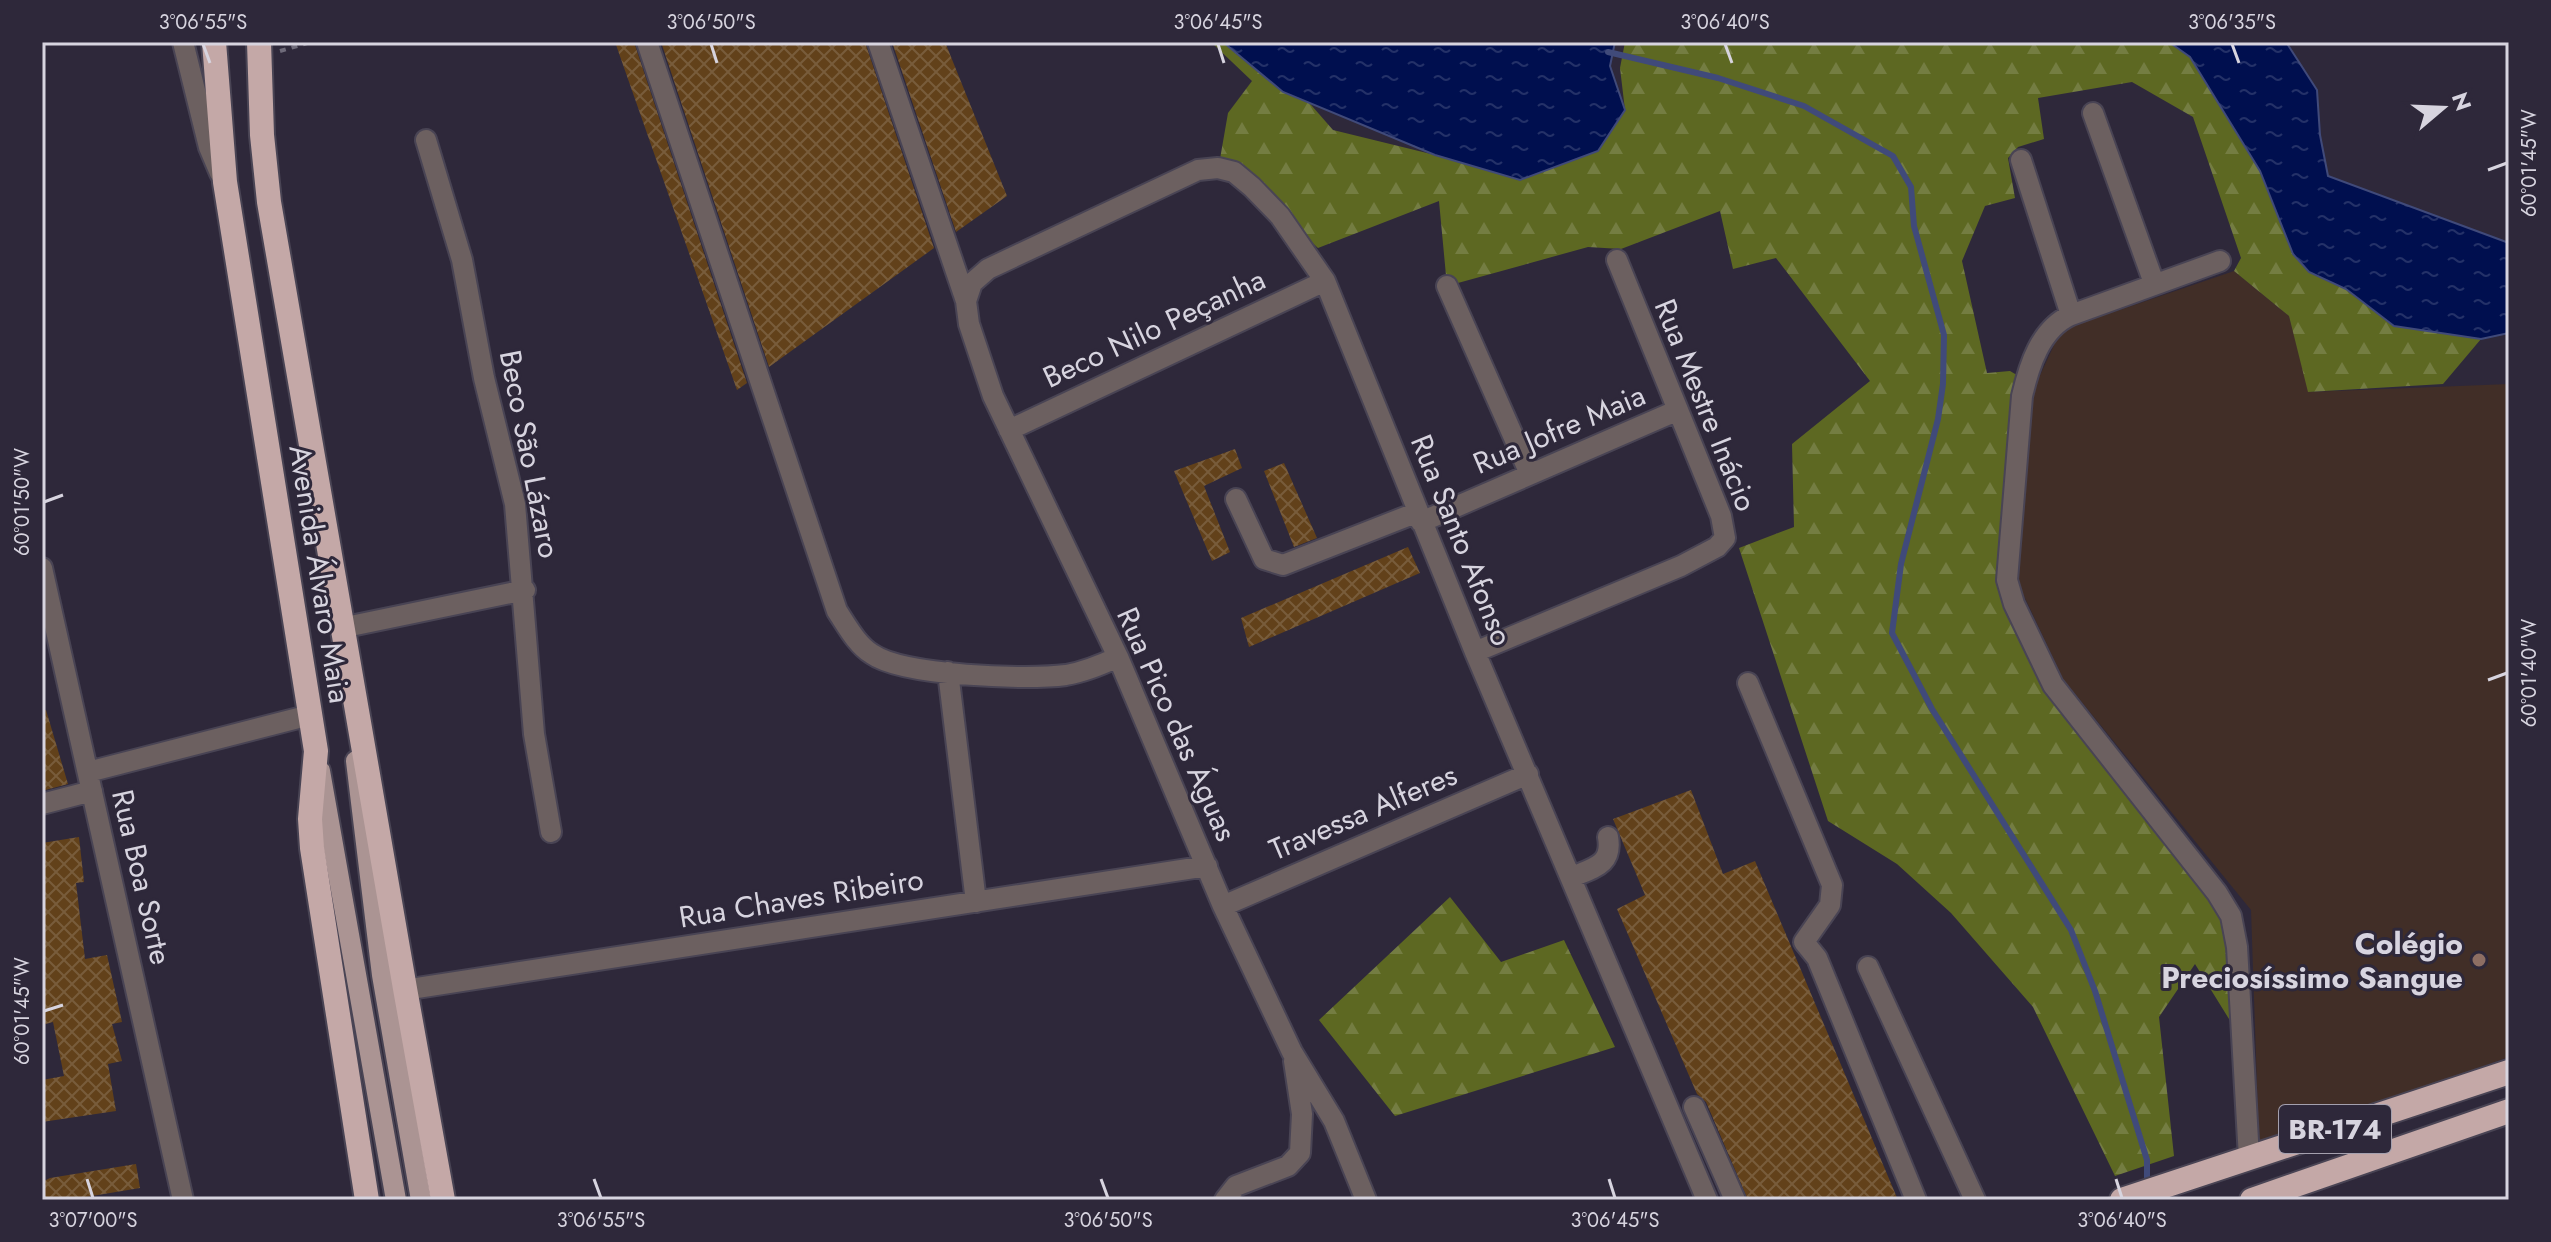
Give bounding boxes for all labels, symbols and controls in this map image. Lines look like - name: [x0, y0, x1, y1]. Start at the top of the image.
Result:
- text: 3°06'55"S: [159, 8, 247, 37]
- text: 3°06'50"S: [666, 8, 756, 37]
- text: 3°06'45"S: [1174, 8, 1262, 37]
- text: 3°06'40"S: [1680, 8, 1770, 37]
- text: 3°06'35"S: [2188, 8, 2276, 37]
- north arrow: [2403, 68, 2483, 148]
- text: N: [2444, 88, 2480, 115]
- text: 60°01'45"W: [2515, 109, 2544, 217]
- street label: Beco Nilo Peçanha: [1036, 258, 1272, 398]
- street label: Rua Mestre Inácio: [1644, 292, 1768, 518]
- street label: Beco São Lázaro: [489, 346, 571, 562]
- street label: Rua Jofre Maia: [1466, 373, 1652, 485]
- street label: Rua Santo Afonso: [1400, 428, 1524, 652]
- street label: Avenida Álvaro Maia: [278, 442, 362, 706]
- text: 60°01'50"W: [8, 448, 37, 556]
- street label: Rua Pico das Águas: [1106, 600, 1248, 848]
- text: 60°01'40"W: [2515, 619, 2544, 727]
- street label: Travessa Alferes: [1263, 753, 1463, 871]
- street label: Rua Boa Sorte: [101, 785, 183, 969]
- street label: Rua Chaves Ribeiro: [676, 857, 926, 939]
- place label: Colégio Preciosíssimo Sangue: [2161, 922, 2463, 999]
- marker: Colégio Preciosíssimo Sangue: [2470, 951, 2488, 969]
- text: 60°01'45"W: [8, 957, 37, 1065]
- road number: BR-174: [2279, 1105, 2391, 1153]
- text: 3°07'00"S: [49, 1206, 138, 1235]
- text: 3°06'55"S: [557, 1206, 645, 1235]
- text: 3°06'50"S: [1063, 1206, 1153, 1235]
- text: 3°06'45"S: [1571, 1206, 1659, 1235]
- text: 3°06'40"S: [2077, 1206, 2167, 1235]

